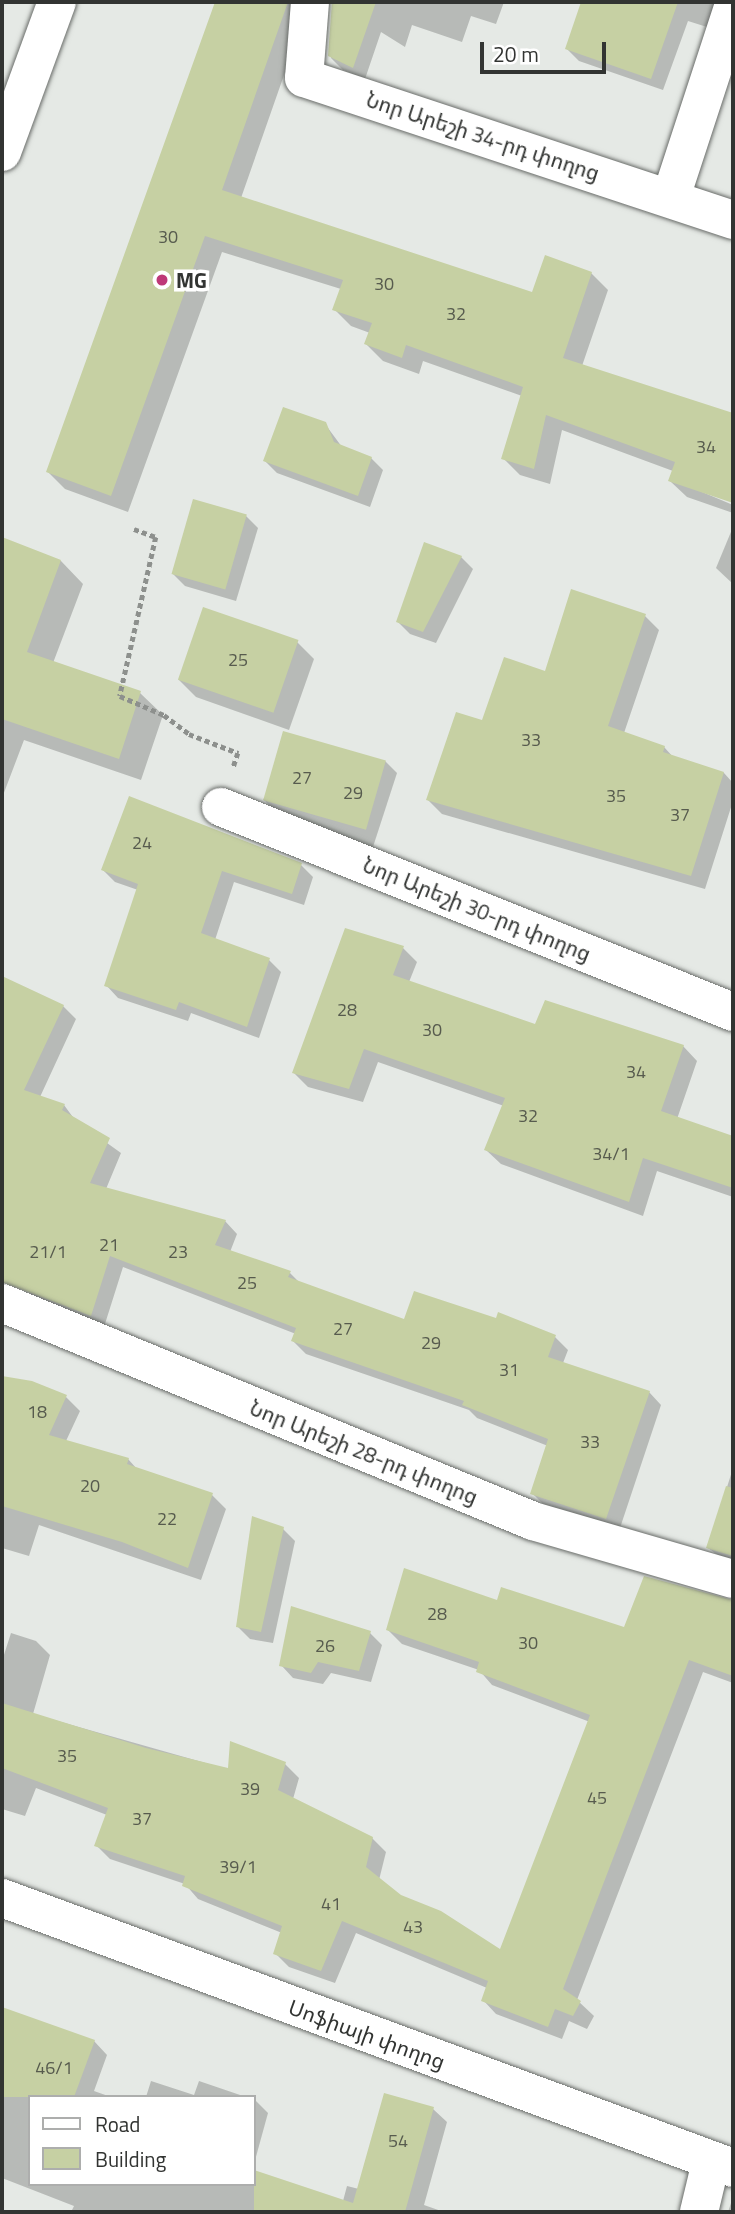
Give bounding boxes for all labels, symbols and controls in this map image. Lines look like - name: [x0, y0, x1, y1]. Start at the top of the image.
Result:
- scale bar: [483, 28, 609, 72]
- text: 20 m: [493, 38, 539, 70]
- street label: Նոր Արեշի 34-րդ փողոց: [363, 86, 603, 186]
- house number: 30: [158, 226, 178, 248]
- place label: MG: [176, 267, 207, 293]
- marker: MG: [154, 272, 170, 288]
- house number: 30: [374, 273, 394, 295]
- house number: 32: [446, 303, 466, 325]
- house number: 34: [696, 436, 716, 458]
- house number: 25: [228, 649, 248, 671]
- house number: 33: [521, 729, 541, 751]
- house number: 27: [292, 767, 312, 789]
- house number: 29: [343, 782, 363, 804]
- house number: 35: [606, 785, 626, 807]
- house number: 37: [670, 804, 690, 826]
- house number: 24: [132, 832, 152, 854]
- street label: Նոր Արեշի 30-րդ փողոց: [359, 852, 595, 966]
- house number: 28: [337, 999, 357, 1021]
- house number: 30: [422, 1019, 442, 1041]
- house number: 34: [626, 1061, 646, 1083]
- house number: 32: [518, 1105, 538, 1127]
- house number: 34/1: [592, 1143, 630, 1165]
- house number: 21: [99, 1234, 119, 1256]
- house number: 21/1: [29, 1241, 67, 1263]
- house number: 23: [168, 1241, 188, 1263]
- house number: 25: [237, 1272, 257, 1294]
- house number: 27: [333, 1318, 353, 1340]
- house number: 29: [421, 1332, 441, 1354]
- house number: 31: [499, 1359, 519, 1381]
- street label: Նոր Արեշի 28-րդ փողոց: [246, 1395, 482, 1509]
- house number: 18: [27, 1401, 47, 1423]
- house number: 33: [580, 1431, 600, 1453]
- house number: 20: [80, 1475, 100, 1497]
- house number: 22: [157, 1508, 177, 1530]
- house number: 28: [427, 1603, 447, 1625]
- house number: 30: [518, 1632, 538, 1654]
- house number: 26: [315, 1635, 335, 1657]
- house number: 35: [57, 1745, 77, 1767]
- house number: 39: [240, 1778, 260, 1800]
- house number: 45: [587, 1787, 607, 1809]
- house number: 37: [132, 1808, 152, 1830]
- house number: 39/1: [219, 1856, 257, 1878]
- house number: 41: [321, 1893, 341, 1915]
- house number: 43: [403, 1916, 423, 1938]
- street label: Սոֆիայի փողոց: [285, 1994, 449, 2074]
- house number: 46/1: [35, 2057, 73, 2079]
- legend: [28, 2095, 256, 2186]
- text: Road: [95, 2108, 140, 2140]
- house number: 54: [388, 2130, 408, 2152]
- text: Building: [95, 2143, 166, 2175]

